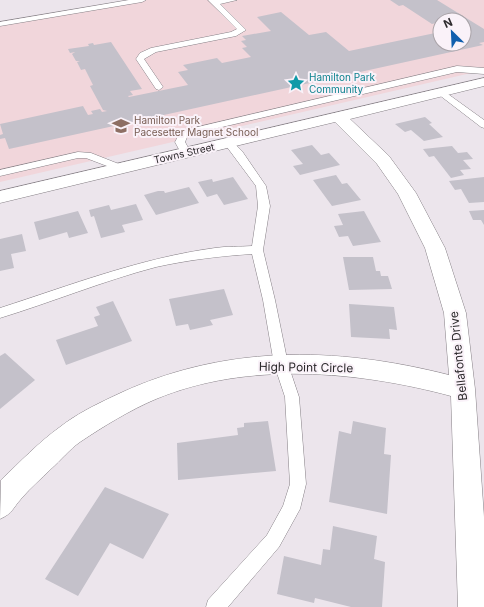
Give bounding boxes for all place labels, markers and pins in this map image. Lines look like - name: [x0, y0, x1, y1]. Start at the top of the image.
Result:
- place label: Hamilton Park Community: [309, 71, 376, 95]
- place icon: Hamilton Park Community: [286, 73, 306, 93]
- place label: Hamilton Park Pacesetter Magnet School: [134, 114, 258, 138]
- school or university icon: Hamilton Park Pacesetter Magnet School: [111, 116, 131, 136]

